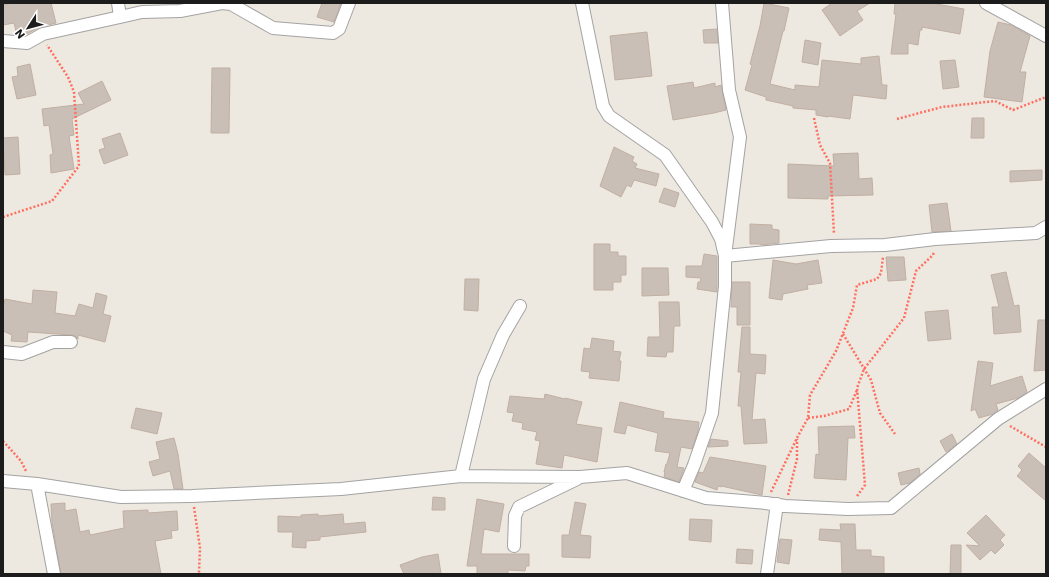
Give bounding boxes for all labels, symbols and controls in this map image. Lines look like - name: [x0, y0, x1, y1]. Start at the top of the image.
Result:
- north arrow: [8, 8, 48, 48]
- text: N: [11, 26, 29, 42]

